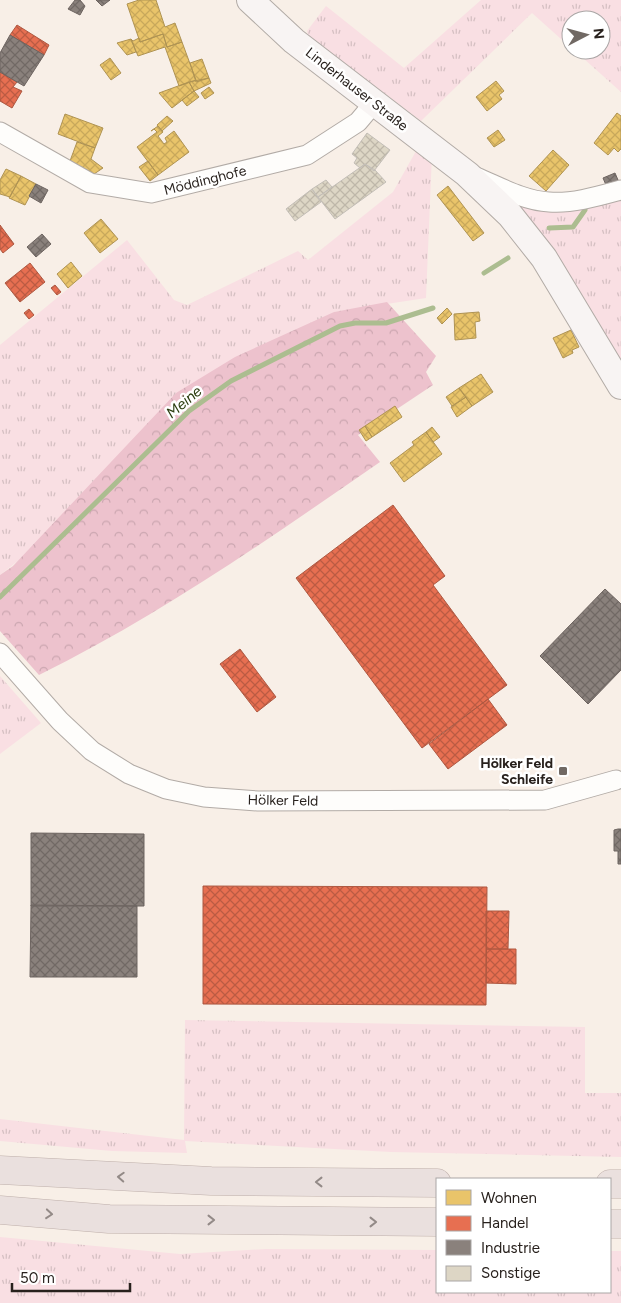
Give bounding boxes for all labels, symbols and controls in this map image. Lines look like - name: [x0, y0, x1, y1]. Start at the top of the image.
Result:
- north arrow: [561, 10, 611, 60]
- text: N: [589, 27, 607, 40]
- street label: Linderhauser Straße: [302, 44, 412, 135]
- street label: Möddinghofe: [162, 162, 248, 199]
- water label: Meine: [163, 382, 205, 422]
- place label: Hölker Feld Schleife: [480, 755, 553, 788]
- marker: Hölker Feld Schleife: [557, 765, 569, 777]
- street label: Hölker Feld: [248, 791, 318, 810]
- one-way arrow: [117, 1172, 125, 1183]
- one-way arrow: [314, 1177, 322, 1187]
- legend: [436, 1178, 611, 1293]
- text: Wohnen: [481, 1189, 537, 1207]
- one-way arrow: [45, 1209, 53, 1220]
- text: Handel: [481, 1214, 529, 1232]
- one-way arrow: [208, 1215, 215, 1225]
- one-way arrow: [370, 1216, 378, 1227]
- text: Industrie: [481, 1239, 540, 1257]
- scale bar: [12, 1260, 130, 1292]
- text: Sonstige: [481, 1264, 540, 1282]
- text: 50 m: [20, 1269, 55, 1287]

